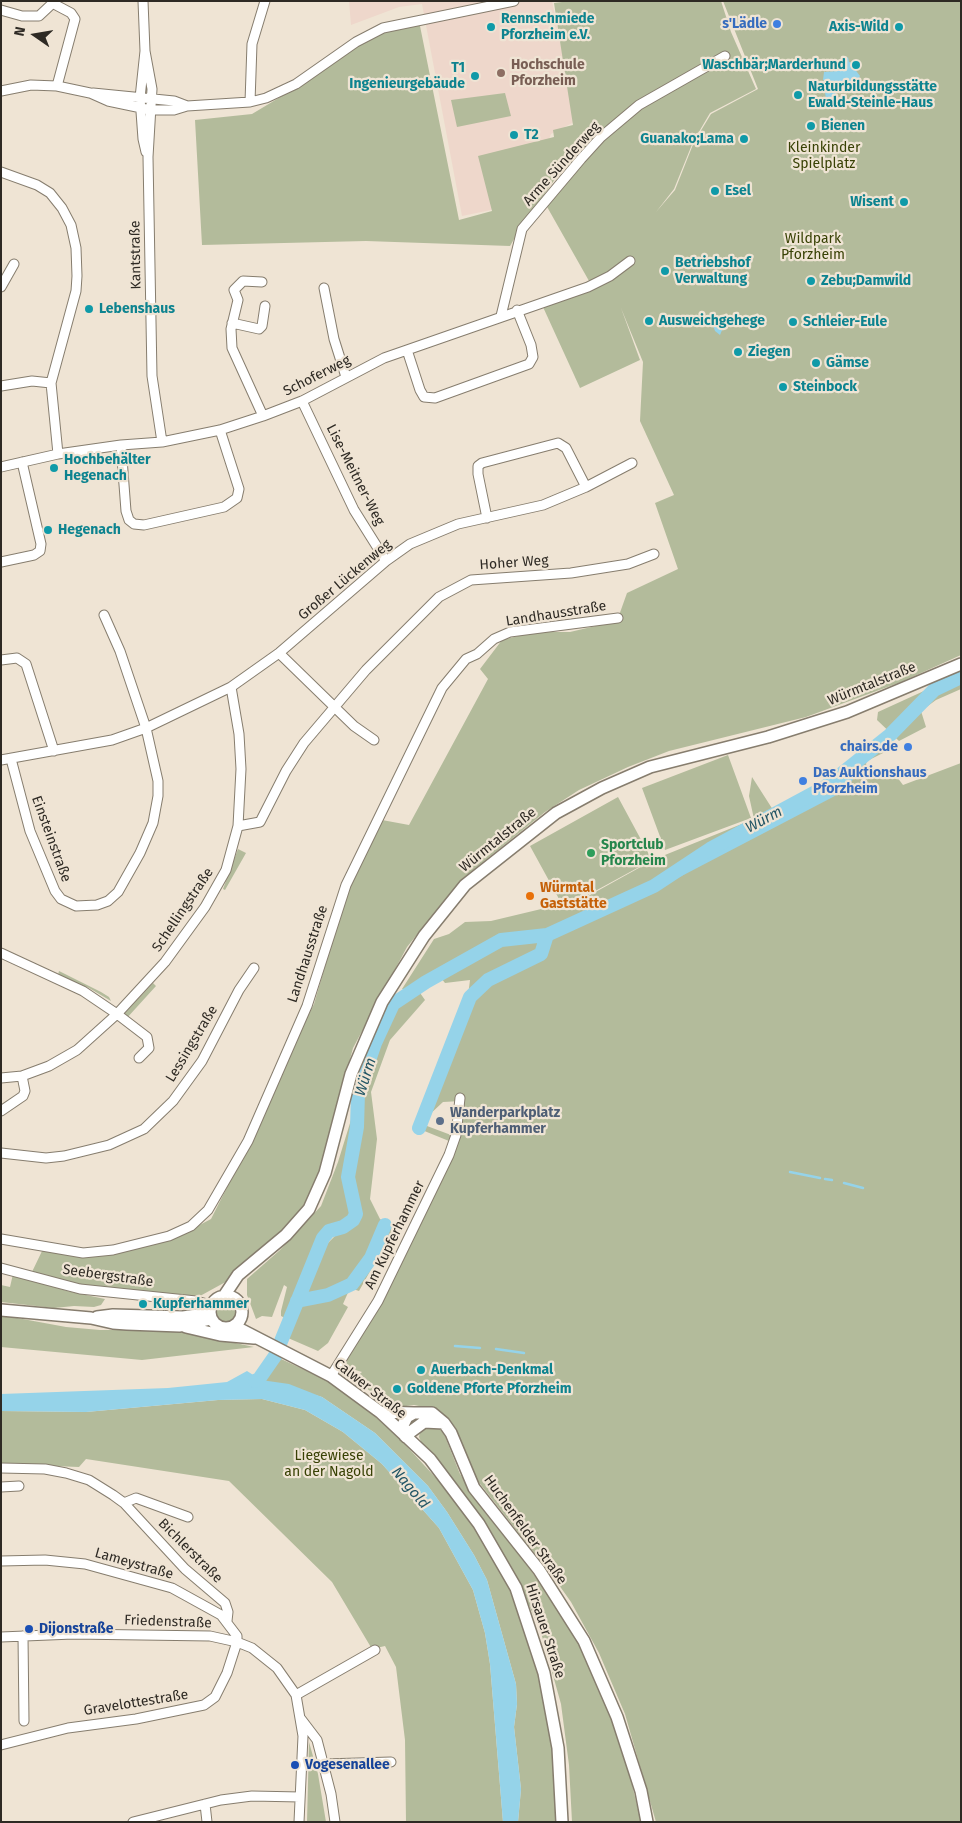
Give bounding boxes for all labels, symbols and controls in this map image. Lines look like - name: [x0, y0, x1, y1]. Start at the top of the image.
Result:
- north arrow: [10, 10, 60, 60]
- place label: Rennschmiede Pforzheim e.V.: [501, 11, 594, 44]
- place label: s'Lädle: [722, 16, 767, 32]
- marker: s'Lädle: [771, 18, 783, 30]
- place label: Axis-Wild: [829, 19, 889, 35]
- marker: Rennschmiede Pforzheim e.V.: [485, 21, 497, 33]
- marker: Axis-Wild: [893, 21, 905, 33]
- text: N: [11, 25, 29, 38]
- place label: Hochschule Pforzheim: [511, 57, 585, 90]
- place label: Waschbär;Marderhund: [702, 57, 846, 73]
- marker: Waschbär;Marderhund: [850, 59, 862, 71]
- place label: T1 Ingenieurgebäude: [349, 60, 465, 92]
- marker: Hochschule Pforzheim: [495, 67, 507, 79]
- marker: T1 Ingenieurgebäude: [469, 70, 481, 82]
- place label: Naturbildungsstätte Ewald-Steinle-Haus: [808, 79, 937, 111]
- marker: Naturbildungsstätte Ewald-Steinle-Haus: [792, 89, 804, 101]
- place label: Bienen: [821, 118, 865, 134]
- street label: Arme Sünderweg: [520, 119, 604, 209]
- marker: Bienen: [805, 120, 817, 132]
- place label: T2: [524, 127, 539, 143]
- marker: T2: [508, 129, 520, 141]
- place label: Guanako;Lama: [640, 131, 734, 147]
- marker: Guanako;Lama: [738, 133, 750, 145]
- park label: Kleinkinder Spielplatz: [788, 140, 860, 172]
- place label: Esel: [725, 183, 751, 199]
- marker: Esel: [709, 185, 721, 197]
- place label: Wisent: [850, 194, 894, 210]
- marker: Wisent: [898, 196, 910, 208]
- street label: Kantstraße: [127, 220, 145, 290]
- park label: Wildpark Pforzheim: [781, 231, 845, 264]
- place label: Betriebshof Verwaltung: [675, 255, 750, 288]
- marker: Betriebshof Verwaltung: [659, 265, 671, 277]
- place label: Zebu;Damwild: [821, 273, 911, 289]
- marker: Zebu;Damwild: [805, 275, 817, 287]
- place label: Lebenshaus: [99, 301, 175, 317]
- marker: Lebenshaus: [83, 303, 95, 315]
- place label: Ausweichgehege: [659, 313, 765, 329]
- place label: Schleier-Eule: [803, 314, 887, 330]
- marker: Ausweichgehege: [643, 315, 655, 327]
- marker: Schleier-Eule: [787, 316, 799, 328]
- place label: Ziegen: [748, 344, 791, 360]
- marker: Ziegen: [732, 346, 744, 358]
- street label: Schoferweg: [281, 352, 353, 400]
- place label: Gämse: [826, 355, 869, 371]
- marker: Gämse: [810, 357, 822, 369]
- place label: Steinbock: [793, 379, 857, 395]
- marker: Steinbock: [777, 381, 789, 393]
- street label: Lise-Meitner-Weg: [322, 422, 388, 528]
- place label: Hochbehälter Hegenach: [64, 452, 151, 484]
- marker: Hochbehälter Hegenach: [48, 462, 60, 474]
- place label: Hegenach: [58, 522, 121, 538]
- marker: Hegenach: [42, 524, 54, 536]
- street label: Großer Lückenweg: [295, 536, 395, 624]
- street label: Hoher Weg: [479, 552, 549, 574]
- street label: Landhausstraße: [505, 598, 607, 630]
- street label: Würmtalstraße: [825, 659, 919, 709]
- place label: chairs.de: [840, 739, 898, 755]
- marker: chairs.de: [902, 741, 914, 753]
- place label: Das Auktionshaus Pforzheim: [813, 765, 926, 798]
- marker: Das Auktionshaus Pforzheim: [797, 775, 809, 787]
- street label: Einsteinstraße: [28, 793, 74, 885]
- water label: Würm: [742, 803, 786, 837]
- street label: Würmtalstraße: [456, 804, 540, 876]
- place label: Sportclub Pforzheim: [601, 837, 666, 870]
- marker: Sportclub Pforzheim: [585, 847, 597, 859]
- street label: Schellingstraße: [149, 865, 217, 955]
- place label: Würmtal Gaststätte: [540, 880, 607, 912]
- marker: Würmtal Gaststätte: [524, 890, 536, 902]
- street label: Landhausstraße: [284, 903, 332, 1005]
- street label: Lessingstraße: [163, 1003, 221, 1085]
- water label: Würm: [351, 1056, 381, 1098]
- place label: Wanderparkplatz Kupferhammer: [450, 1105, 560, 1138]
- marker: Wanderparkplatz Kupferhammer: [434, 1115, 446, 1127]
- street label: Am Kupferhammer: [361, 1178, 429, 1292]
- street label: Seebergstraße: [62, 1261, 154, 1291]
- place label: Kupferhammer: [153, 1296, 249, 1312]
- marker: Kupferhammer: [137, 1298, 149, 1310]
- street label: Calwer Straße: [330, 1356, 410, 1422]
- place label: Auerbach-Denkmal: [431, 1362, 553, 1378]
- marker: Auerbach-Denkmal: [415, 1364, 427, 1376]
- place label: Goldene Pforte Pforzheim: [407, 1381, 572, 1397]
- marker: Goldene Pforte Pforzheim: [391, 1383, 403, 1395]
- park label: Liegewiese an der Nagold: [284, 1448, 374, 1480]
- water label: Nagold: [387, 1463, 433, 1513]
- street label: Huchenfelder Straße: [480, 1472, 570, 1588]
- street label: Bichlerstraße: [154, 1515, 226, 1587]
- street label: Lameystraße: [93, 1545, 175, 1583]
- street label: Hirsauer Straße: [522, 1581, 568, 1681]
- street label: Friedenstraße: [124, 1612, 212, 1632]
- place label: Dijonstraße: [39, 1621, 113, 1637]
- marker: Dijonstraße: [23, 1623, 35, 1635]
- street label: Gravelottestraße: [83, 1686, 189, 1720]
- place label: Vogesenallee: [305, 1757, 390, 1773]
- marker: Vogesenallee: [289, 1759, 301, 1771]

